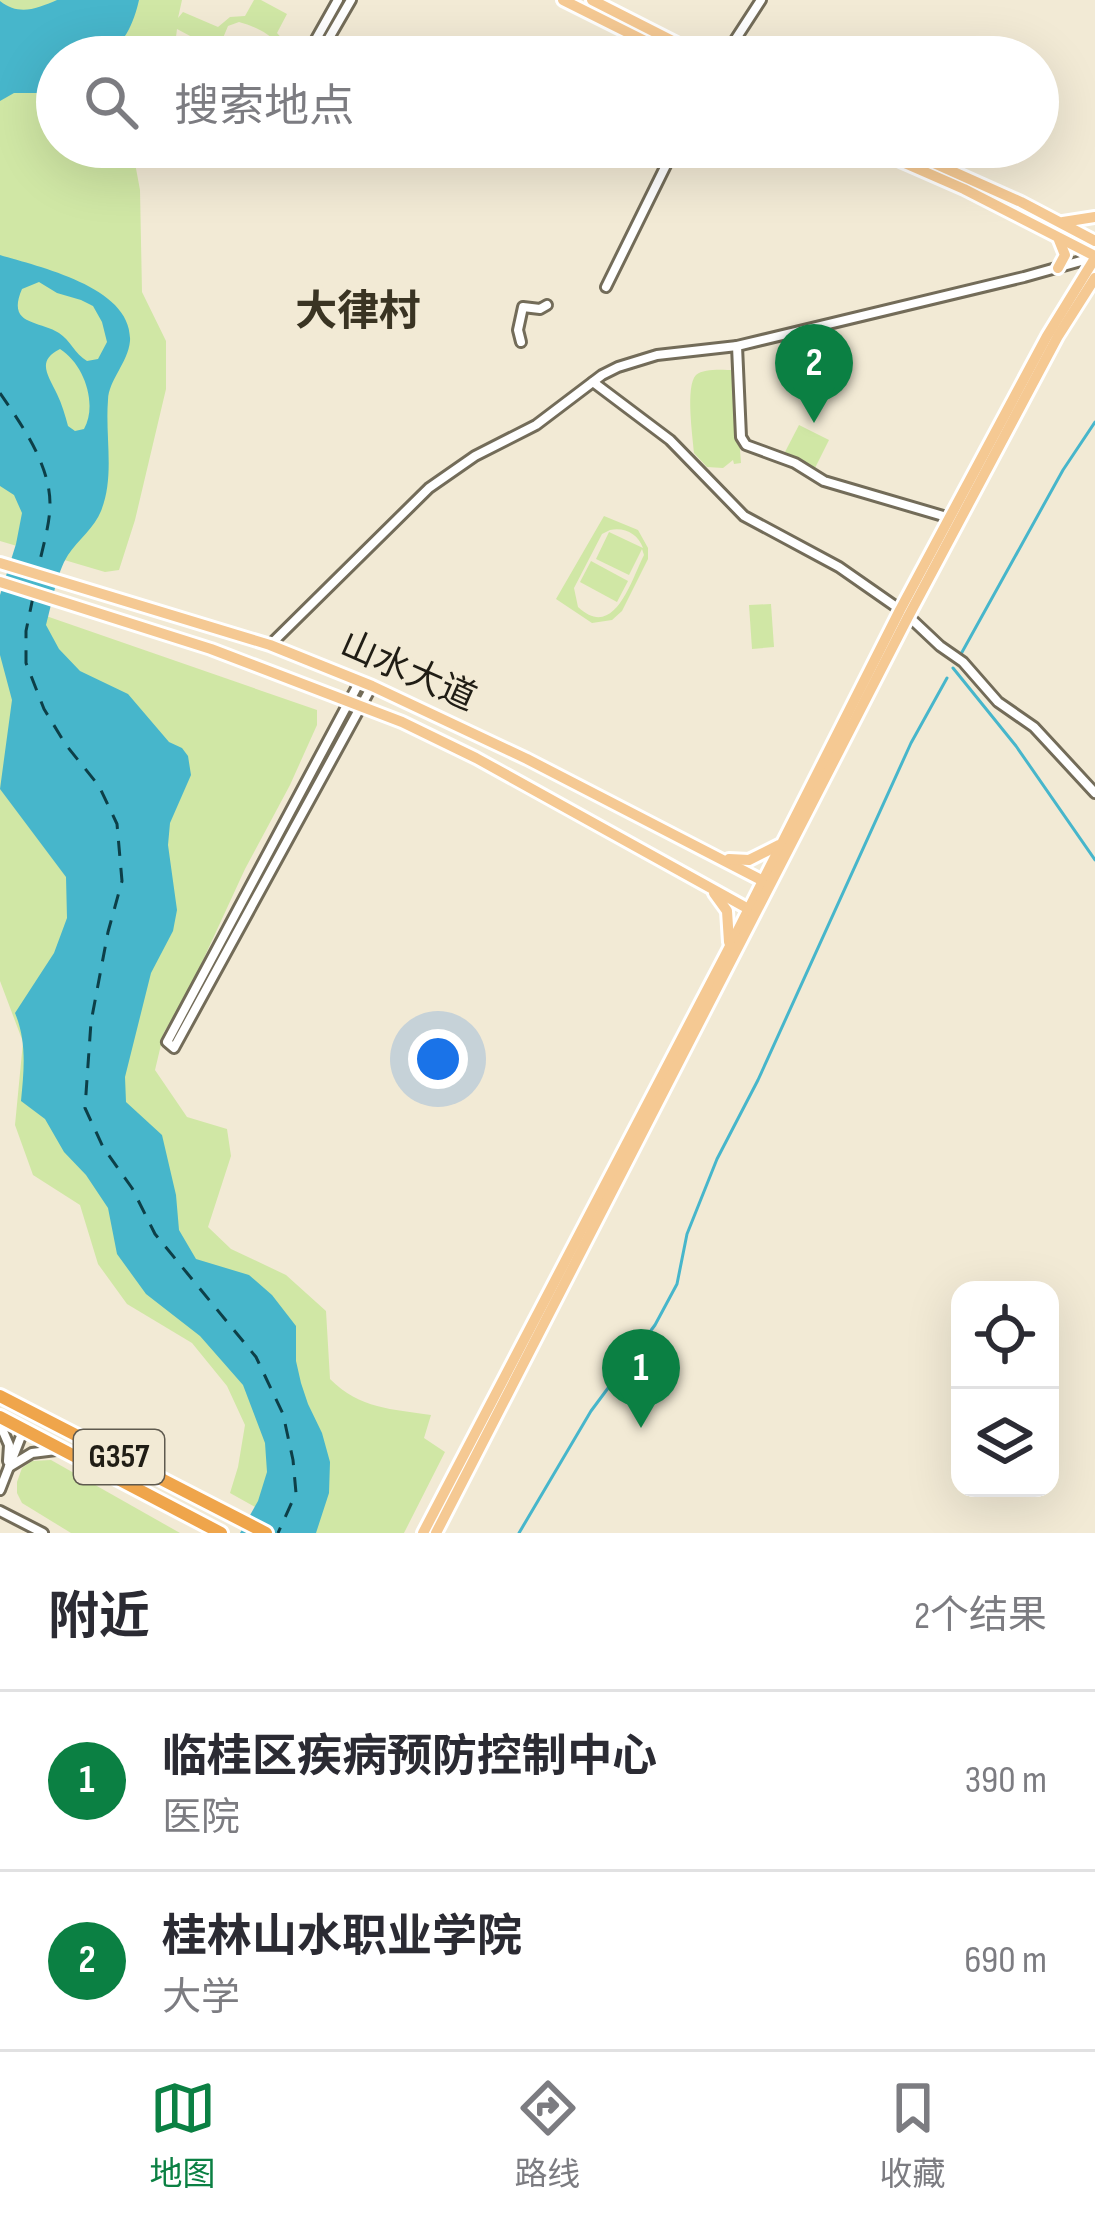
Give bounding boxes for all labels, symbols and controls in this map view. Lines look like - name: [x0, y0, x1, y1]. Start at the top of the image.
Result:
- search box: [36, 36, 1059, 168]
- icon: search: [78, 69, 144, 135]
- text: 搜索地点: [174, 80, 354, 135]
- district label: 大律村: [295, 287, 421, 338]
- pin: 2: [775, 324, 853, 423]
- street label: 山水大道: [333, 623, 483, 721]
- your location: [408, 1029, 468, 1089]
- map controls: [951, 1281, 1059, 1497]
- button: locate: [951, 1281, 1059, 1389]
- pin: 1: [602, 1329, 680, 1428]
- button: layers: [951, 1389, 1059, 1497]
- road number: G357: [74, 1430, 164, 1484]
- text: 附近: [48, 1587, 150, 1648]
- text: 2个结果: [914, 1593, 1047, 1640]
- text: 临桂区疾病预防控制中心: [162, 1730, 657, 1785]
- text: 1: [79, 1757, 95, 1804]
- text: 390 m: [965, 1757, 1047, 1804]
- text: 医院: [162, 1795, 240, 1842]
- text: 桂林山水职业学院: [162, 1910, 522, 1965]
- text: 2: [78, 1937, 96, 1984]
- text: 690 m: [964, 1937, 1047, 1984]
- text: 大学: [162, 1975, 240, 2022]
- tab: 地图: [150, 2075, 216, 2195]
- tab: 路线: [515, 2075, 581, 2195]
- tab: 收藏: [880, 2075, 946, 2195]

